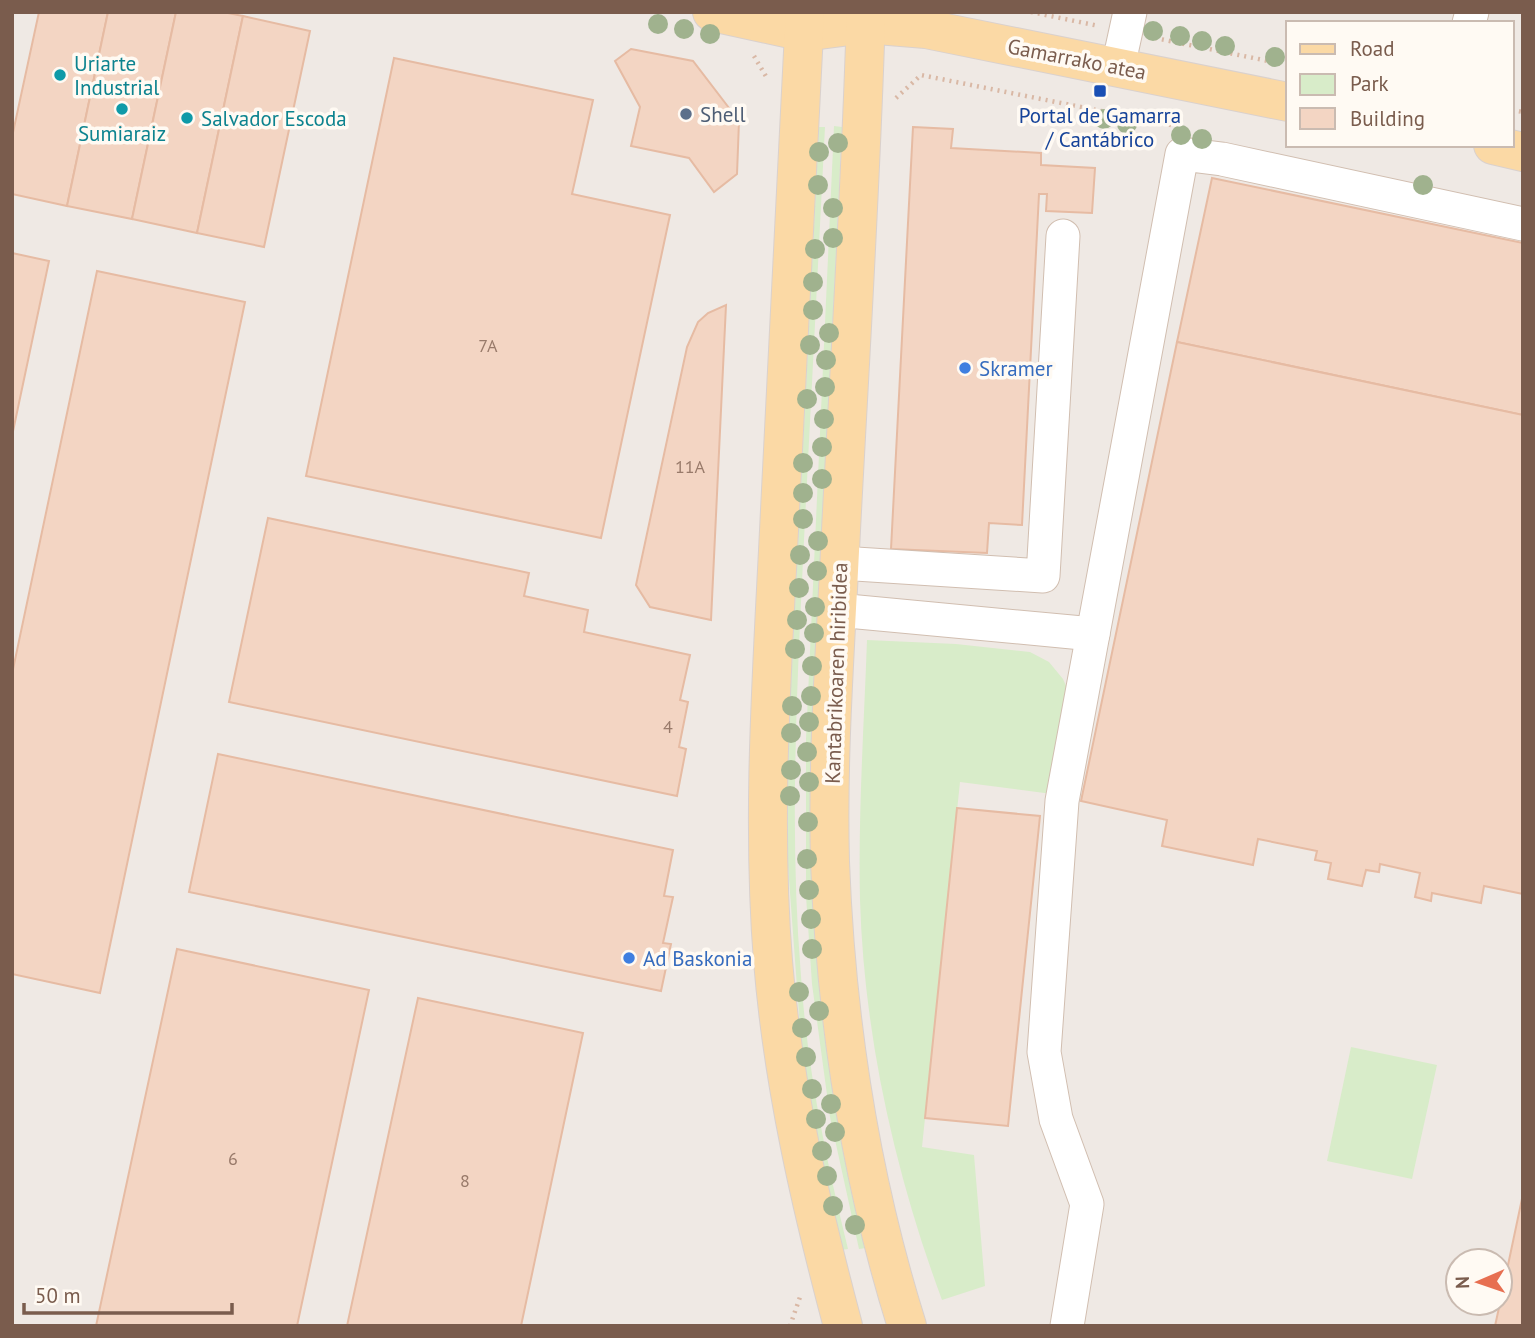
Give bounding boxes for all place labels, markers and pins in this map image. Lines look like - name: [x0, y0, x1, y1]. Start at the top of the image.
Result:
- place label: Uriarte Industrial: [74, 50, 160, 101]
- marker: Uriarte Industrial: [52, 67, 68, 83]
- marker: Portal de Gamarra / Cantábrico: [1092, 83, 1108, 99]
- marker: Sumiaraiz: [114, 101, 130, 117]
- place label: Shell: [700, 101, 746, 128]
- place label: Portal de Gamarra / Cantábrico: [1019, 102, 1181, 153]
- place label: Salvador Escoda: [201, 105, 347, 132]
- marker: Shell: [678, 106, 694, 122]
- marker: Salvador Escoda: [179, 110, 195, 126]
- place label: Sumiaraiz: [78, 120, 166, 147]
- place label: Skramer: [979, 355, 1053, 382]
- marker: Skramer: [957, 360, 973, 376]
- place label: Ad Baskonia: [643, 945, 752, 972]
- marker: Ad Baskonia: [621, 950, 637, 966]

